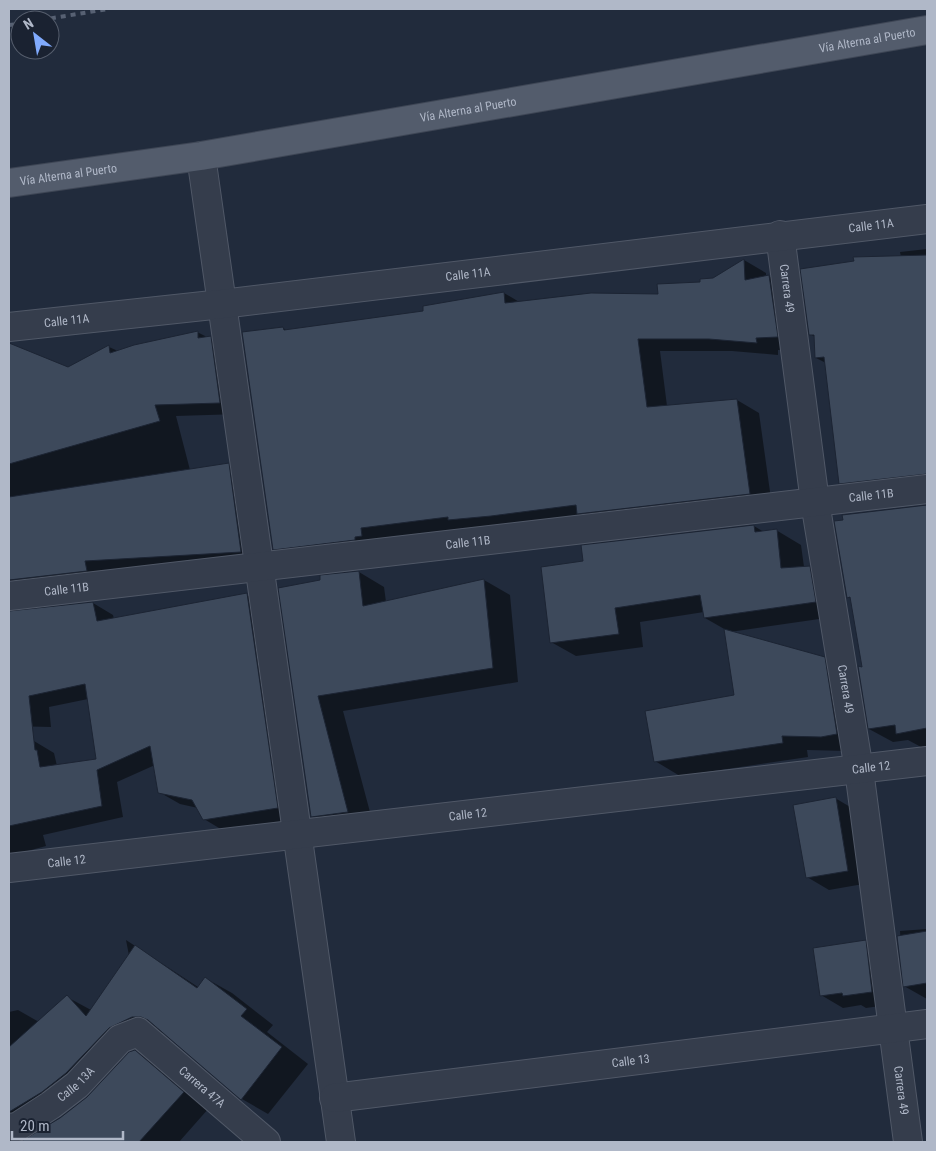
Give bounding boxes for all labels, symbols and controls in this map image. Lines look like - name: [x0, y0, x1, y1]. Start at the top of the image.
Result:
- north arrow: [10, 10, 60, 60]
- text: N: [21, 15, 36, 33]
- street label: Vía Alterna al Puerto: [818, 25, 916, 56]
- street label: Vía Alterna al Puerto: [419, 94, 517, 125]
- street label: Vía Alterna al Puerto: [19, 161, 118, 188]
- street label: Calle 11A: [848, 216, 894, 235]
- street label: Carrera 49: [777, 263, 797, 314]
- street label: Calle 11A: [445, 265, 491, 284]
- street label: Calle 11A: [43, 311, 90, 330]
- street label: Calle 11B: [848, 486, 894, 505]
- street label: Calle 11B: [445, 533, 491, 552]
- street label: Calle 11B: [43, 580, 90, 599]
- street label: Carrera 49: [835, 664, 857, 715]
- street label: Calle 12: [851, 758, 891, 777]
- street label: Calle 12: [448, 805, 488, 824]
- street label: Calle 12: [47, 852, 87, 870]
- street label: Calle 13: [611, 1052, 651, 1070]
- street label: Carrera 47A: [176, 1063, 228, 1111]
- street label: Calle 13A: [54, 1064, 97, 1105]
- street label: Carrera 49: [891, 1065, 911, 1116]
- scale bar: [12, 1108, 124, 1140]
- text: 20 m: [20, 1117, 50, 1135]

